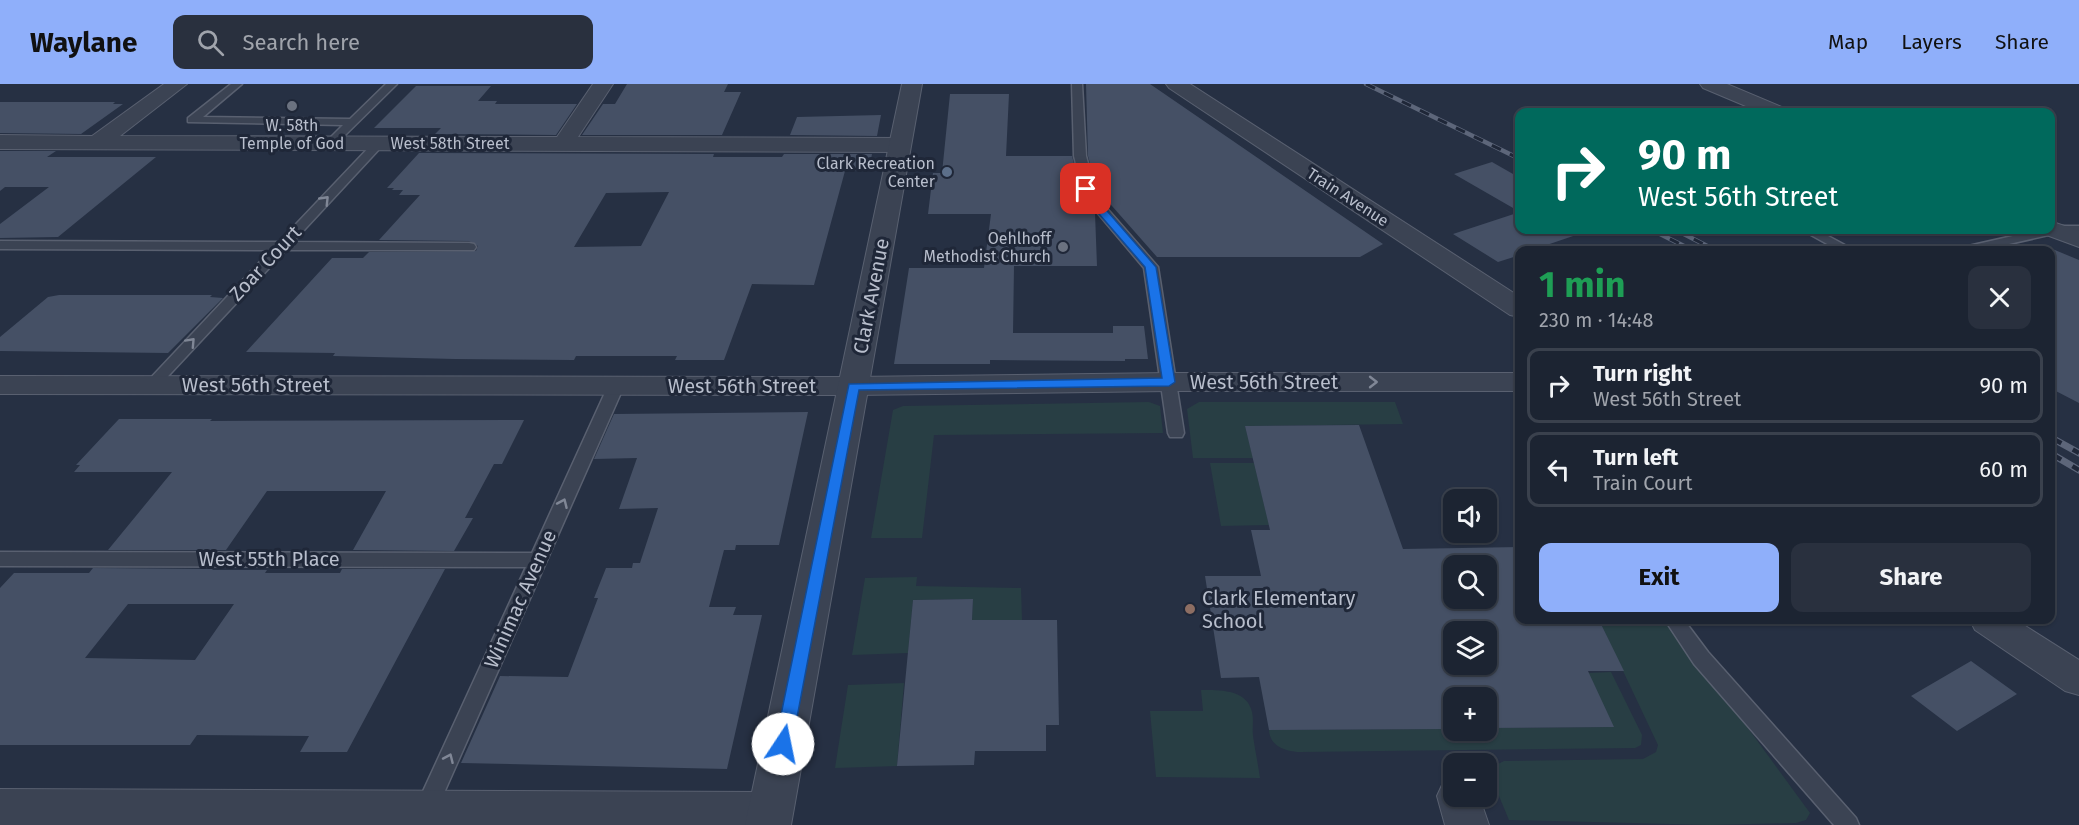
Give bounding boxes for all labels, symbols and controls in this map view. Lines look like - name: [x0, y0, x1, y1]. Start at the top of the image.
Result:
- search box: [173, 15, 593, 69]
- text: Waylane: [30, 26, 137, 59]
- icon: search: [194, 26, 227, 59]
- text: Search here: [242, 29, 360, 56]
- text: Map: [1828, 29, 1868, 55]
- text: Layers: [1901, 29, 1962, 55]
- text: Share: [1995, 29, 2049, 55]
- marker: W. 58th Temple of God: [285, 99, 299, 113]
- place label: W. 58th Temple of God: [240, 116, 344, 153]
- text: 90 m: [1638, 130, 1732, 180]
- icon: right: [1539, 132, 1617, 210]
- street label: West 58th Street: [391, 134, 510, 153]
- place label: Clark Recreation Center: [817, 154, 936, 191]
- pin: [1060, 163, 1111, 214]
- street label: Train Avenue: [1304, 164, 1392, 230]
- marker: Clark Recreation Center: [940, 165, 954, 179]
- icon: arrive: [1069, 172, 1102, 205]
- text: West 56th Street: [1638, 181, 1838, 213]
- one-way arrow: [318, 196, 329, 206]
- street label: Zoar Court: [224, 220, 307, 306]
- place label: Oehlhoff Methodist Church: [924, 229, 1053, 266]
- street label: Clark Avenue: [848, 236, 894, 356]
- marker: Oehlhoff Methodist Church: [1056, 240, 1070, 254]
- text: 1 min: [1539, 263, 1626, 307]
- button: close: [1968, 266, 2031, 329]
- text: 230 m · 14:48: [1539, 308, 1653, 332]
- one-way arrow: [184, 338, 195, 349]
- text: Turn right: [1593, 360, 1692, 387]
- icon: right: [1542, 369, 1575, 402]
- street label: West 56th Street: [1190, 370, 1339, 394]
- text: 90 m: [1979, 372, 2028, 399]
- street label: West 56th Street: [182, 373, 331, 397]
- street label: West 56th Street: [668, 374, 817, 398]
- one-way arrow: [1369, 376, 1378, 388]
- text: West 56th Street: [1593, 387, 1741, 411]
- text: Turn left: [1593, 444, 1678, 471]
- icon: left: [1542, 453, 1575, 486]
- text: 60 m: [1979, 456, 2028, 483]
- text: Train Court: [1593, 471, 1692, 495]
- map controls: [1443, 489, 1497, 807]
- button: sound: [1443, 489, 1497, 543]
- one-way arrow: [556, 499, 568, 510]
- street label: Winimac Avenue: [479, 526, 561, 672]
- button: Exit: [1539, 543, 1779, 612]
- button: Share: [1791, 543, 2031, 612]
- street label: West 55th Place: [198, 547, 340, 571]
- button: search: [1443, 555, 1497, 609]
- place label: Clark Elementary School: [1202, 586, 1356, 633]
- marker: Clark Elementary School: [1183, 602, 1197, 616]
- button: layers: [1443, 621, 1497, 675]
- button: +: [1443, 687, 1497, 741]
- position arrow: [751, 712, 815, 776]
- button: −: [1443, 753, 1497, 807]
- one-way arrow: [442, 754, 454, 765]

